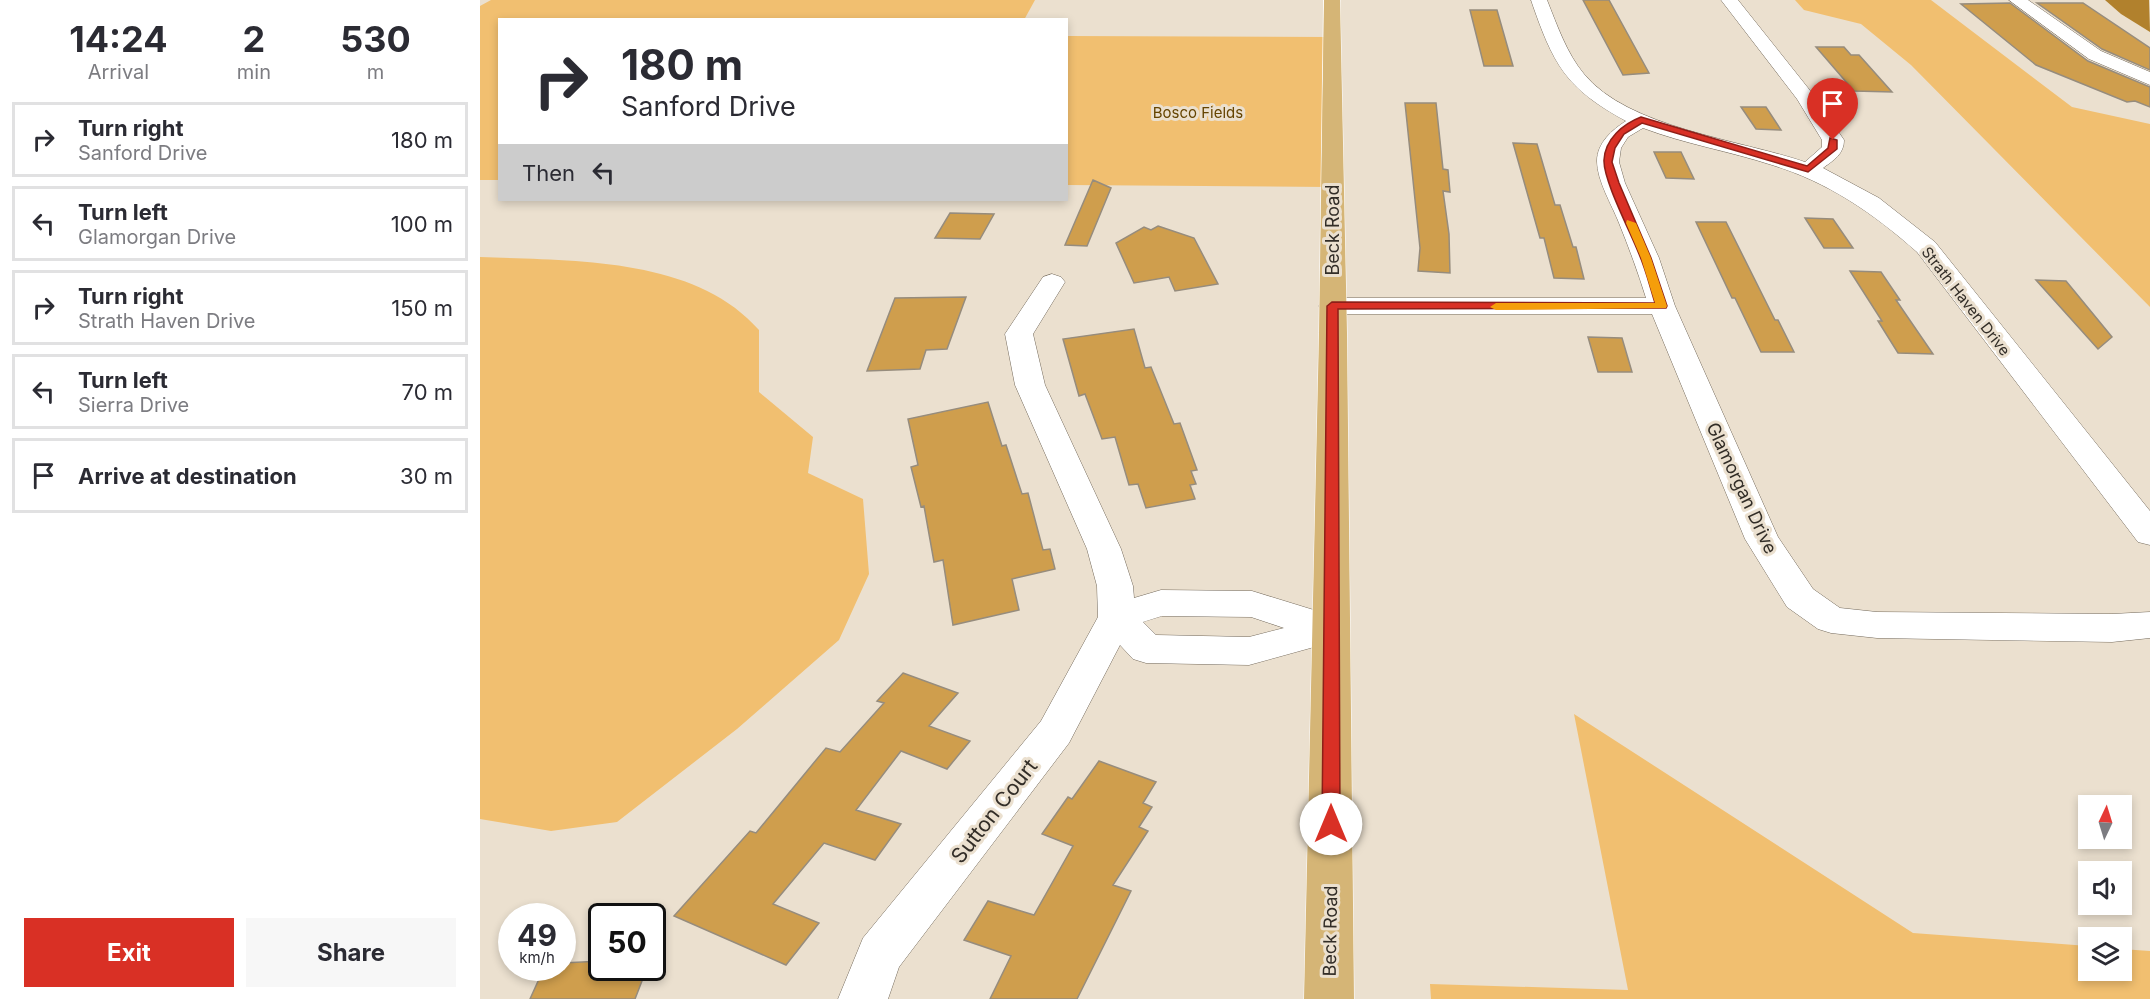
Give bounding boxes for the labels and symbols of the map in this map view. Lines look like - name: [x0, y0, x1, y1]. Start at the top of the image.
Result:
- pin: [1807, 78, 1858, 140]
- park label: Bosco Fields: [1153, 103, 1243, 122]
- street label: Beck Road: [1322, 185, 1343, 275]
- street label: Strath Haven Drive: [1918, 243, 2014, 359]
- street label: Glamorgan Drive: [1702, 419, 1782, 557]
- street label: Sutton Court: [946, 754, 1042, 868]
- position arrow: [1299, 792, 1363, 856]
- north arrow: [2078, 795, 2132, 849]
- street label: Beck Road: [1319, 885, 1341, 977]
- speed limit sign: 50: [588, 903, 666, 981]

